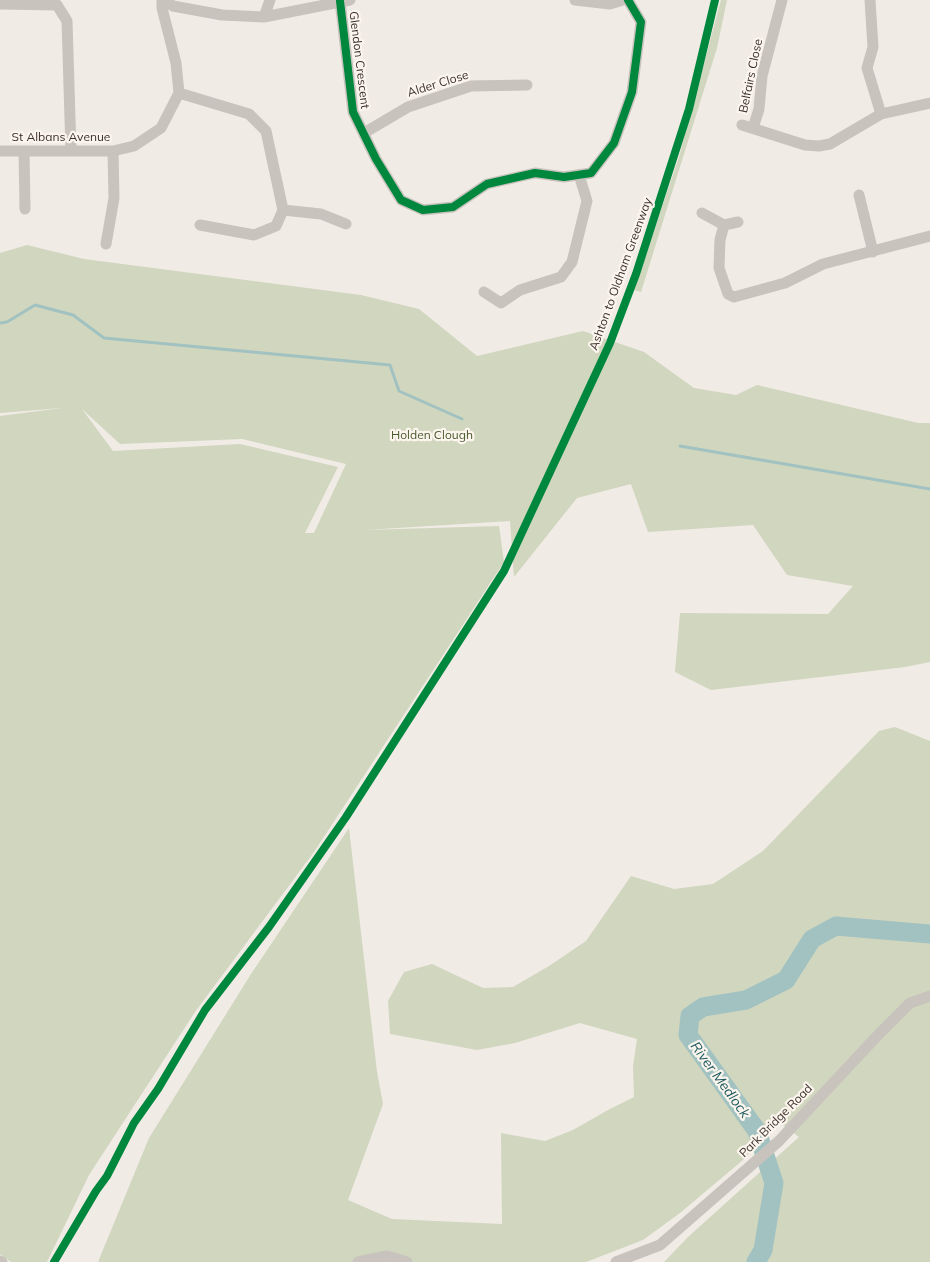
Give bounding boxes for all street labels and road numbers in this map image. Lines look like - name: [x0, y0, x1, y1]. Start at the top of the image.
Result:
- street label: Glendon Crescent: [346, 11, 372, 109]
- street label: Belfairs Close: [736, 38, 766, 114]
- street label: Alder Close: [406, 68, 470, 100]
- street label: St Albans Avenue: [12, 130, 110, 144]
- street label: Ashton to Oldham Greenway: [587, 196, 655, 352]
- street label: Park Bridge Road: [737, 1082, 815, 1160]

